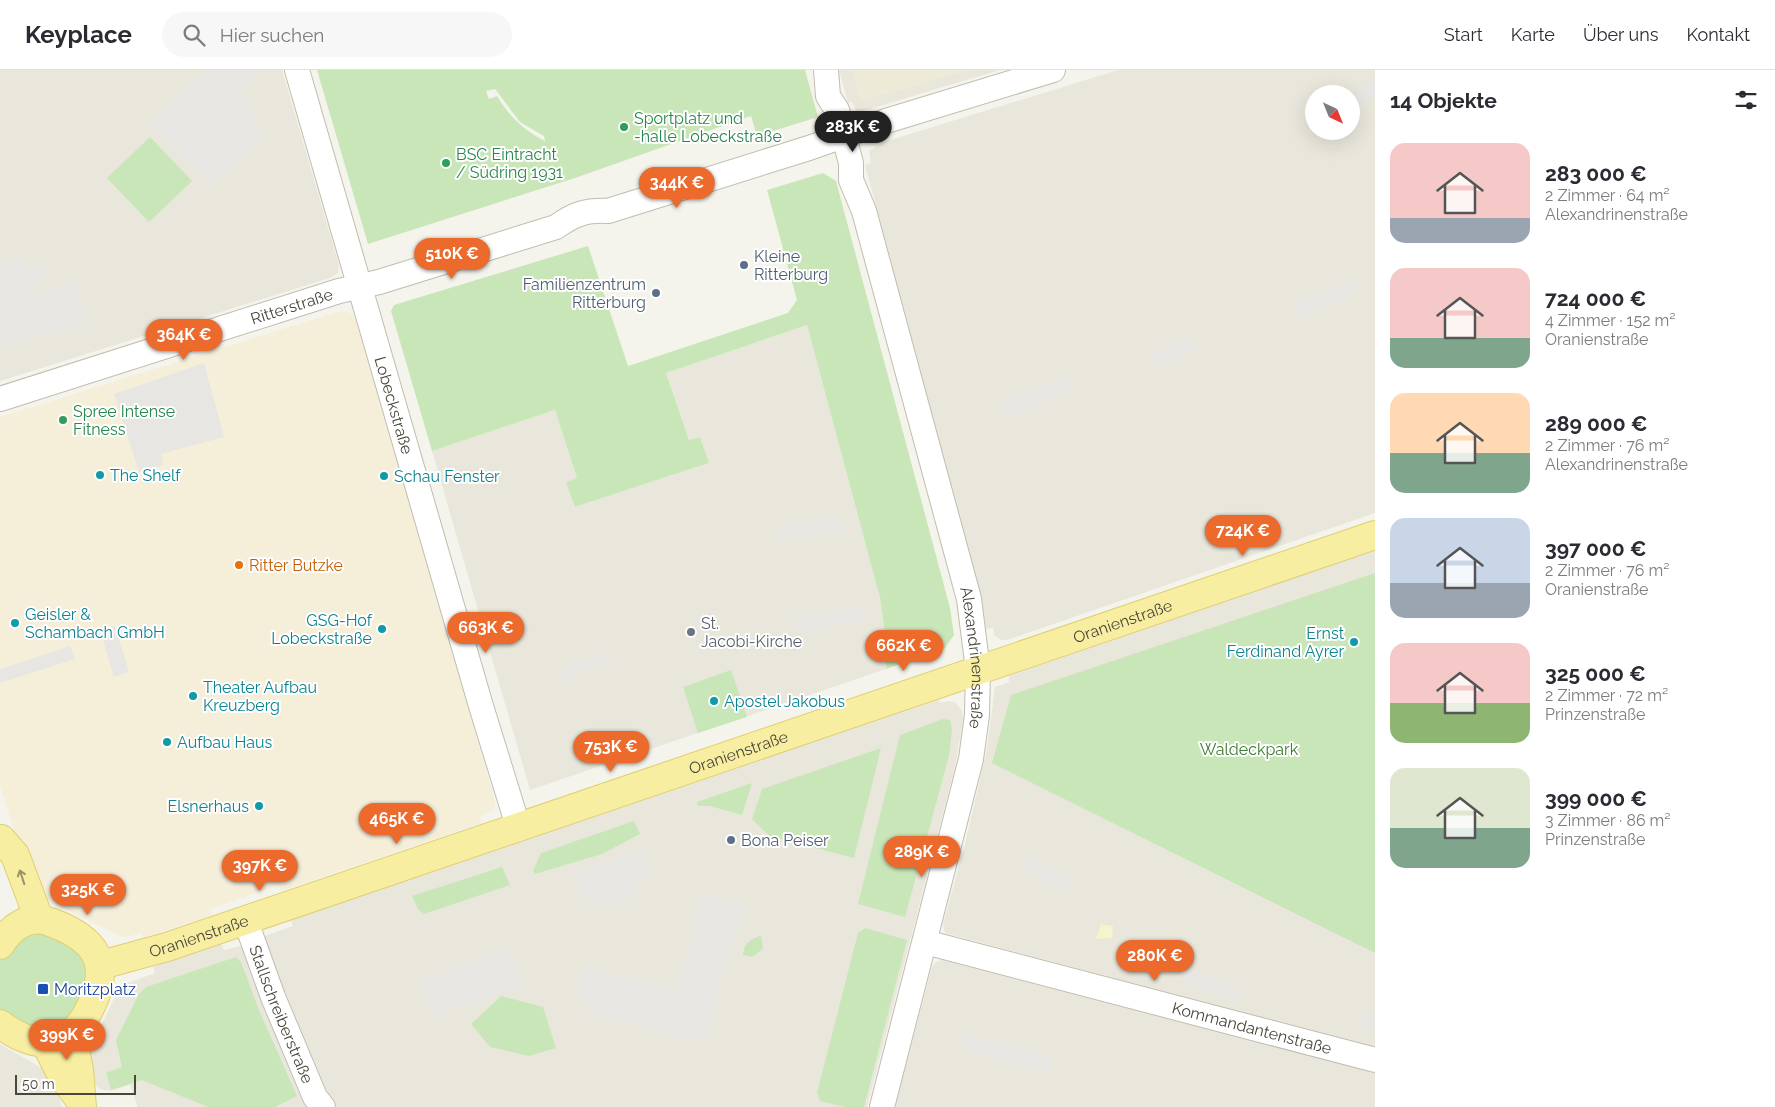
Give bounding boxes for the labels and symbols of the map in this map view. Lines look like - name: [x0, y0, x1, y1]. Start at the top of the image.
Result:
- north arrow: [1305, 85, 1360, 140]
- place label: Sportplatz und -halle Lobeckstraße: [634, 109, 782, 146]
- pin: 283K €: [812, 111, 894, 153]
- marker: Sportplatz und -halle Lobeckstraße: [618, 121, 630, 133]
- place label: BSC Eintracht / Südring 1931: [456, 145, 563, 182]
- marker: BSC Eintracht / Südring 1931: [440, 157, 452, 169]
- pin: 344K €: [636, 166, 718, 209]
- pin: 510K €: [411, 238, 493, 280]
- place label: Kleine Ritterburg: [754, 247, 828, 284]
- marker: Kleine Ritterburg: [738, 259, 750, 271]
- place label: Familienzentrum Ritterburg: [523, 275, 646, 312]
- street label: Ritterstraße: [248, 285, 335, 329]
- marker: Familienzentrum Ritterburg: [650, 287, 662, 299]
- pin: 364K €: [143, 318, 225, 361]
- street label: Lobeckstraße: [370, 354, 417, 457]
- place label: Spree Intense Fitness: [73, 402, 175, 439]
- marker: Spree Intense Fitness: [57, 414, 69, 426]
- place label: The Shelf: [110, 466, 181, 485]
- place label: Schau Fenster: [394, 467, 500, 486]
- marker: The Shelf: [94, 469, 106, 481]
- marker: Schau Fenster: [378, 470, 390, 482]
- pin: 724K €: [1202, 514, 1284, 557]
- place label: Ritter Butzke: [249, 556, 343, 575]
- marker: Ritter Butzke: [233, 559, 245, 571]
- street label: Alexandrinenstraße: [956, 584, 987, 730]
- street label: Oranienstraße: [1071, 596, 1175, 647]
- place label: Geisler & Schambach GmbH: [25, 605, 165, 642]
- place label: GSG-Hof Lobeckstraße: [271, 611, 373, 648]
- pin: 663K €: [445, 612, 527, 654]
- place label: St. Jacobi-Kirche: [701, 614, 802, 651]
- marker: Geisler & Schambach GmbH: [9, 617, 21, 629]
- marker: GSG-Hof Lobeckstraße: [376, 623, 388, 635]
- place label: Ernst Ferdinand Ayrer: [1227, 624, 1345, 661]
- marker: St. Jacobi-Kirche: [685, 626, 697, 638]
- pin: 662K €: [863, 630, 945, 672]
- marker: Ernst Ferdinand Ayrer: [1348, 636, 1360, 648]
- place label: Theater Aufbau Kreuzberg: [203, 678, 317, 715]
- marker: Theater Aufbau Kreuzberg: [187, 690, 199, 702]
- place label: Apostel Jakobus: [724, 692, 845, 711]
- marker: Apostel Jakobus: [708, 695, 720, 707]
- street label: Oranienstraße: [686, 727, 790, 778]
- pin: 753K €: [570, 730, 652, 773]
- place label: Aufbau Haus: [177, 733, 273, 752]
- marker: Aufbau Haus: [161, 736, 173, 748]
- park label: Waldeckpark: [1200, 740, 1299, 759]
- place label: Elsnerhaus: [168, 797, 249, 816]
- marker: Elsnerhaus: [253, 800, 265, 812]
- pin: 465K €: [356, 802, 438, 845]
- place label: Bona Peiser: [741, 831, 829, 850]
- marker: Bona Peiser: [725, 834, 737, 846]
- pin: 289K €: [881, 836, 963, 878]
- pin: 397K €: [219, 850, 301, 892]
- one-way arrow: [17, 869, 27, 885]
- pin: 325K €: [47, 874, 129, 916]
- street label: Oranienstraße: [147, 911, 251, 961]
- pin: 280K €: [1114, 940, 1196, 982]
- street label: Stallschreiberstraße: [245, 943, 317, 1086]
- place label: Moritzplatz: [54, 980, 136, 999]
- marker: Moritzplatz: [36, 982, 50, 996]
- street label: Kommandantenstraße: [1170, 998, 1334, 1058]
- pin: 399K €: [26, 1018, 108, 1061]
- scale bar: [15, 1072, 136, 1095]

